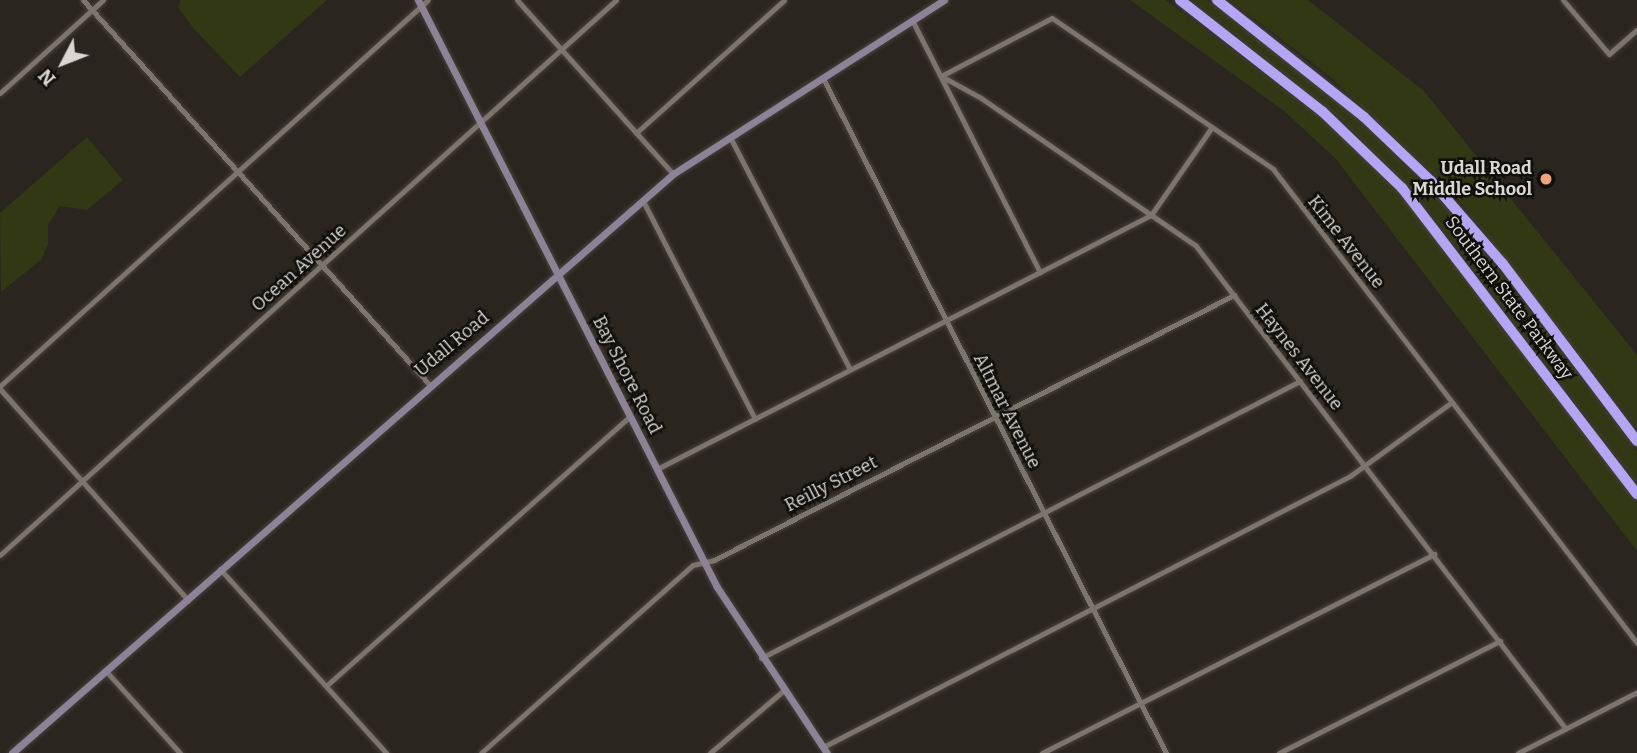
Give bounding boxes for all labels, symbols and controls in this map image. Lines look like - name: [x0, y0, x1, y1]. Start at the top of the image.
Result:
- north arrow: [28, 28, 98, 98]
- text: N: [34, 64, 60, 91]
- place label: Udall Road Middle School: [1413, 158, 1532, 200]
- marker: Udall Road Middle School: [1538, 171, 1554, 187]
- street label: Kime Avenue: [1303, 191, 1389, 293]
- street label: Southern State Parkway: [1440, 212, 1578, 384]
- street label: Ocean Avenue: [247, 220, 351, 316]
- street label: Haynes Avenue: [1251, 299, 1347, 415]
- street label: Udall Road: [411, 307, 493, 381]
- street label: Bay Shore Road: [588, 313, 666, 437]
- street label: Altmar Avenue: [969, 350, 1045, 472]
- street label: Reilly Street: [781, 452, 881, 516]

